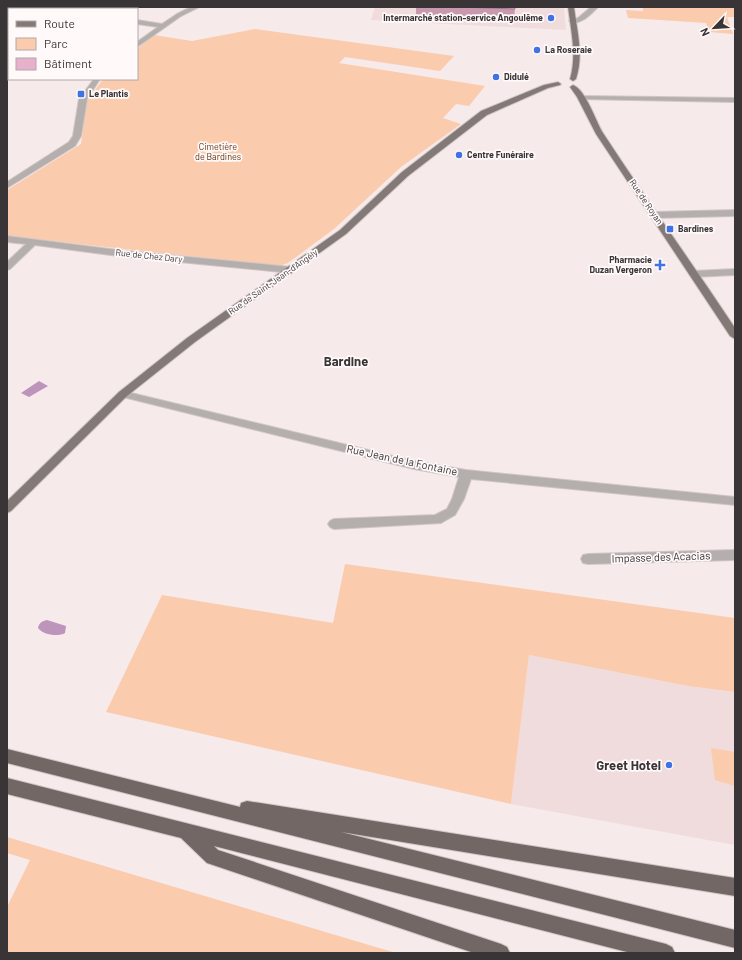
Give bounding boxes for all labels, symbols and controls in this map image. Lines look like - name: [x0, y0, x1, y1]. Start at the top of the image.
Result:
- legend: [8, 8, 138, 80]
- north arrow: [694, 8, 734, 48]
- place label: Intermarché station-service Angoulême: [383, 12, 543, 23]
- marker: Intermarché station-service Angoulême: [546, 13, 556, 23]
- text: Route: [44, 16, 75, 30]
- text: N: [697, 26, 712, 39]
- text: Parc: [44, 36, 68, 50]
- place label: La Roseraie: [545, 44, 592, 55]
- marker: La Roseraie: [532, 45, 542, 55]
- text: Bâtiment: [44, 56, 92, 70]
- place label: Didulé: [504, 71, 529, 82]
- marker: Didulé: [491, 72, 501, 82]
- place label: Le Plantis: [89, 88, 129, 99]
- marker: Le Plantis: [76, 89, 86, 99]
- park label: Cimetière de Bardines: [195, 141, 241, 162]
- place label: Centre Funéraire: [467, 149, 534, 160]
- marker: Centre Funéraire: [454, 150, 464, 160]
- street label: Rue de Royan: [627, 177, 666, 227]
- place label: Bardines: [678, 223, 714, 234]
- marker: Bardines: [665, 224, 675, 234]
- street label: Rue de Saint-Jean-d'Angély: [226, 246, 320, 317]
- street label: Rue de Chez Dary: [115, 247, 183, 264]
- place label: Pharmacie Duzan Vergeron: [590, 254, 652, 275]
- marker: Pharmacie Duzan Vergeron: [655, 260, 665, 270]
- district label: Bardine: [324, 353, 368, 369]
- street label: Rue Jean de la Fontaine: [346, 441, 459, 478]
- street label: Impasse des Acacias: [611, 548, 711, 565]
- place label: Greet Hotel: [596, 757, 661, 773]
- marker: Greet Hotel: [664, 760, 674, 770]

